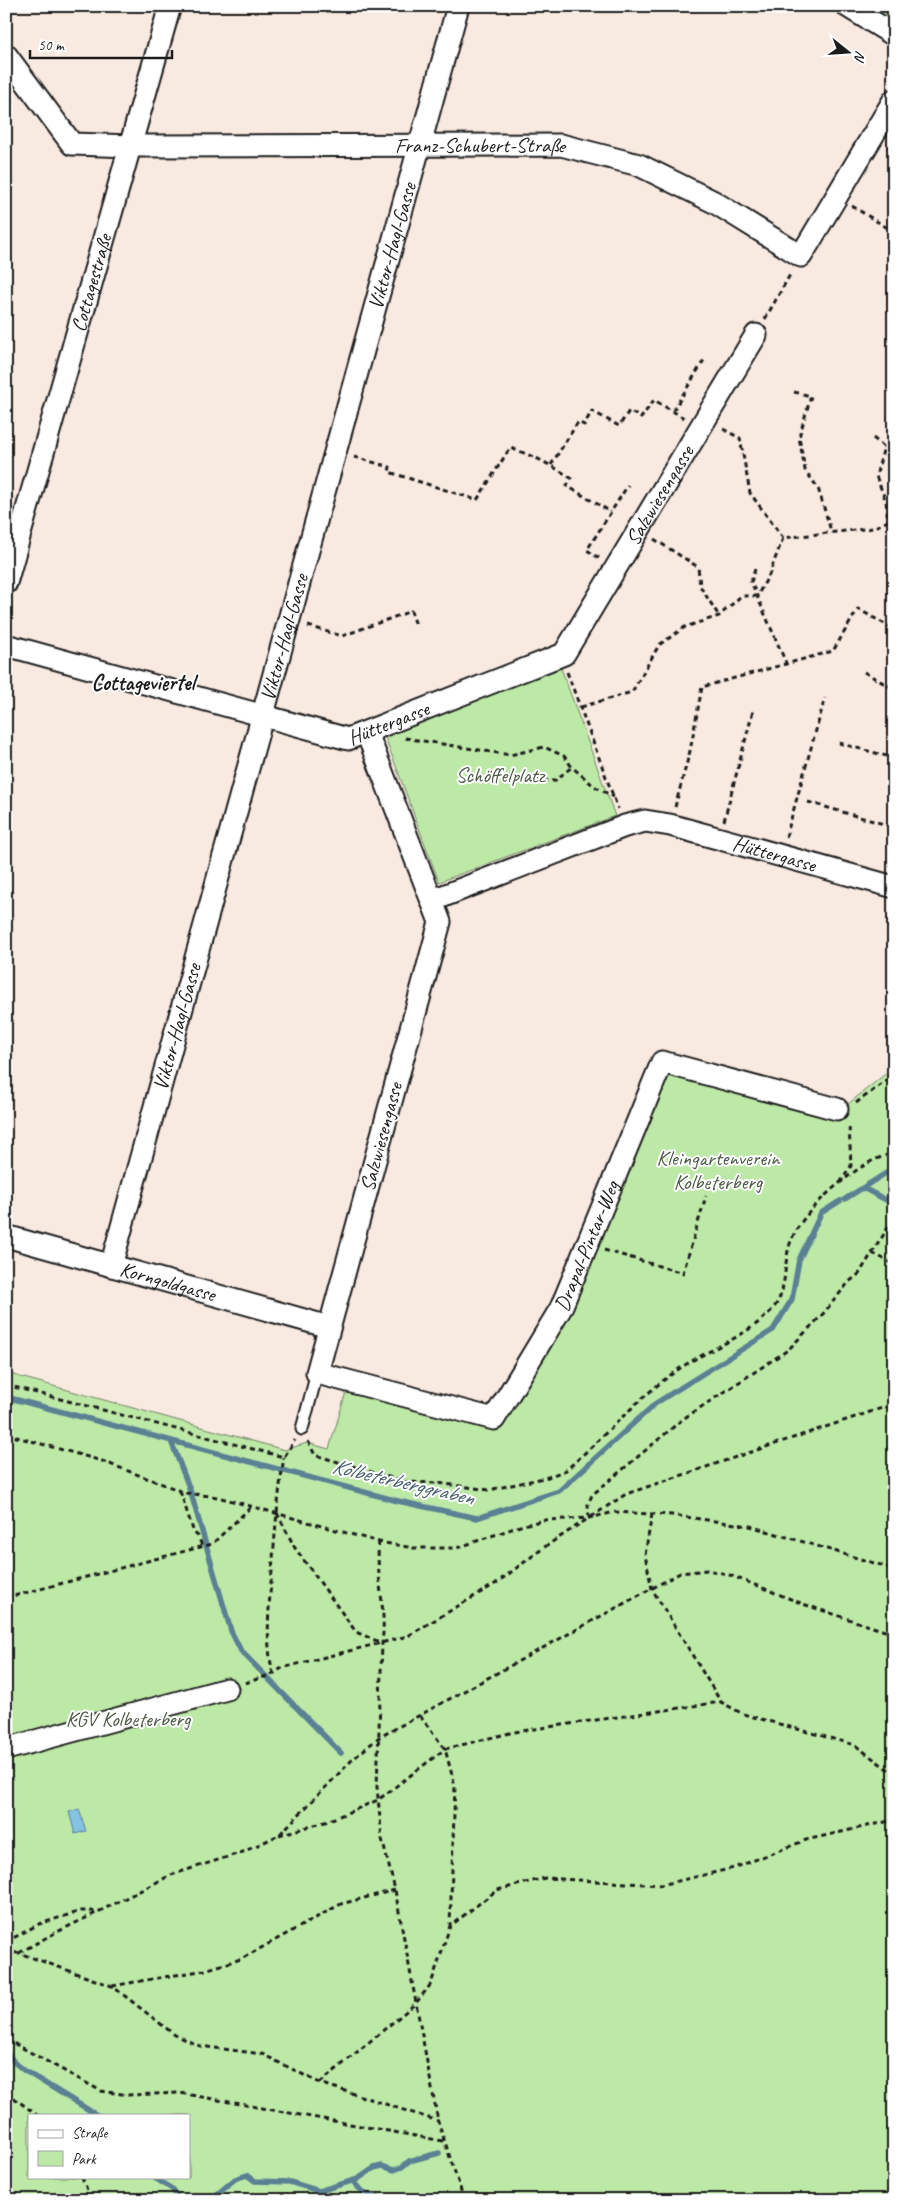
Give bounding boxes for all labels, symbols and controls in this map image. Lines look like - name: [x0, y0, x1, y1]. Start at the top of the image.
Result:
- scale bar: [30, 28, 172, 60]
- north arrow: [822, 28, 872, 78]
- text: 50 m: [38, 36, 65, 55]
- text: N: [850, 49, 869, 65]
- street label: Franz-Schubert-Straße: [395, 132, 571, 159]
- street label: Viktor-Hagl-Gasse: [362, 179, 422, 312]
- street label: Cottagestraße: [65, 229, 118, 335]
- street label: Salzwiesengasse: [620, 440, 700, 550]
- street label: Viktor-Hagl-Gasse: [254, 570, 314, 704]
- district label: Cottageviertel: [91, 669, 199, 697]
- street label: Hüttergasse: [344, 695, 434, 751]
- park label: Schöffelplatz: [456, 762, 547, 788]
- street label: Hüttergasse: [730, 830, 820, 878]
- street label: Viktor-Hagl-Gasse: [147, 960, 207, 1093]
- street label: Salzwiesengasse: [354, 1079, 408, 1194]
- park label: Kleingartenverein Kolbeterberg: [657, 1145, 781, 1195]
- street label: Drapal-Pintar-Weg: [548, 1175, 626, 1315]
- street label: Korngoldgasse: [117, 1256, 220, 1308]
- water label: Kolbeterberggraben: [330, 1452, 478, 1512]
- park label: KGV Kolbeterberg: [66, 1706, 192, 1732]
- legend: [28, 2114, 190, 2178]
- text: Straße: [72, 2124, 108, 2143]
- text: Park: [72, 2150, 97, 2169]

